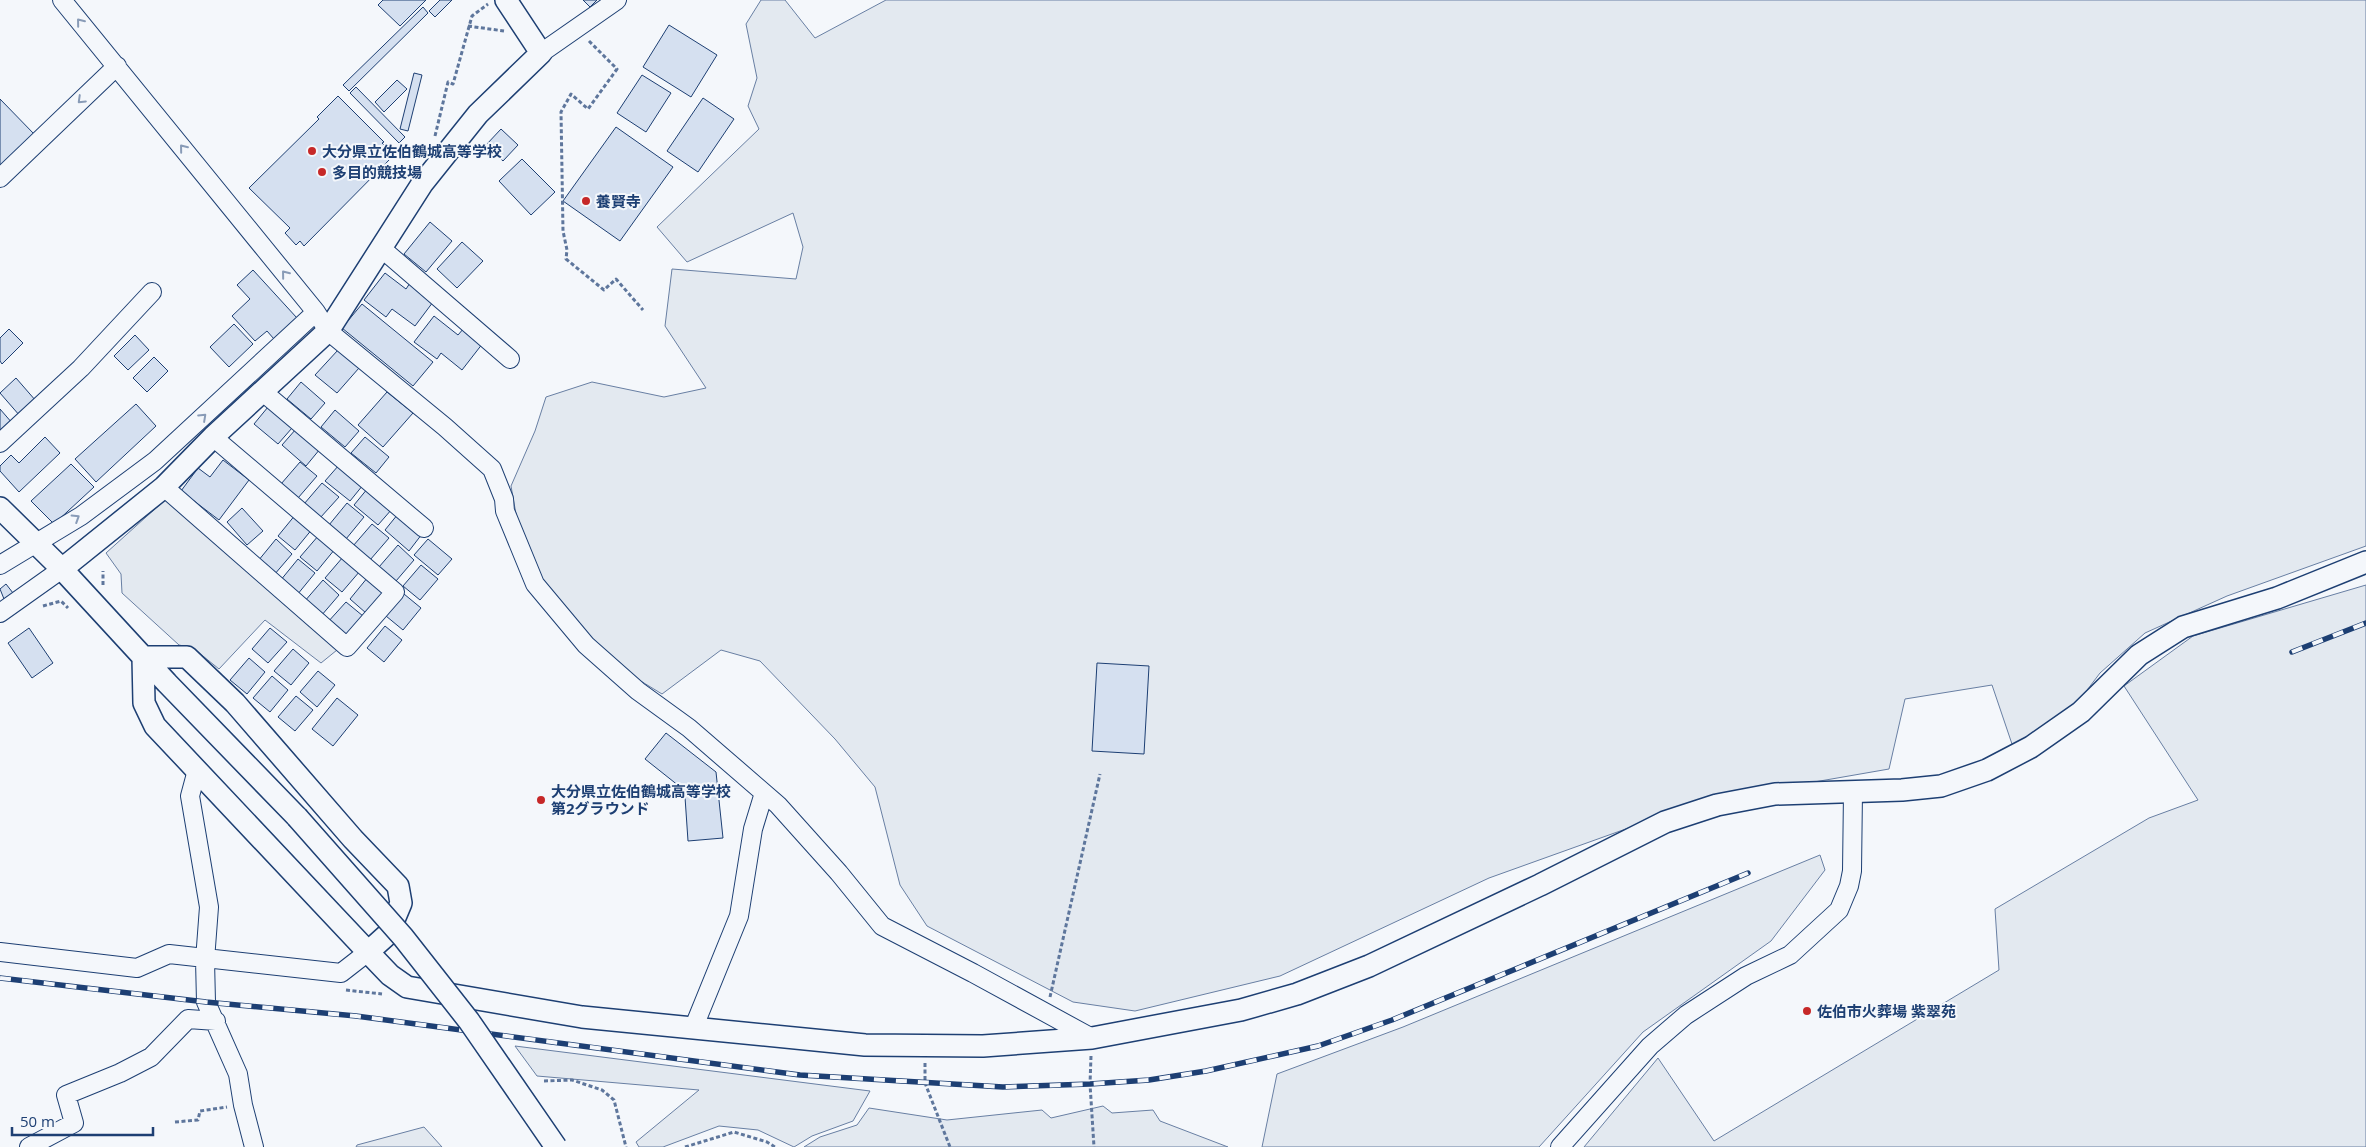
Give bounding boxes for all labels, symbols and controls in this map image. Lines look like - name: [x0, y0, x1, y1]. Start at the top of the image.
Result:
- one-way arrow: [78, 19, 86, 28]
- one-way arrow: [78, 94, 87, 103]
- place label: 大分県立佐伯鶴城高等学校: [322, 141, 502, 161]
- one-way arrow: [180, 145, 188, 154]
- marker: 大分県立佐伯鶴城高等学校: [306, 145, 318, 157]
- place label: 多目的競技場: [332, 162, 422, 182]
- marker: 多目的競技場: [316, 166, 328, 178]
- place label: 養賢寺: [596, 191, 641, 211]
- marker: 養賢寺: [580, 195, 592, 207]
- one-way arrow: [283, 271, 291, 280]
- one-way arrow: [197, 414, 206, 423]
- one-way arrow: [71, 515, 80, 525]
- place label: 大分県立佐伯鶴城高等学校 第2グラウンド: [551, 781, 731, 818]
- marker: 大分県立佐伯鶴城高等学校 第2グラウンド: [535, 794, 547, 806]
- place label: 佐伯市火葬場 紫翠苑: [1817, 1001, 1956, 1021]
- marker: 佐伯市火葬場 紫翠苑: [1801, 1005, 1813, 1017]
- scale bar: [12, 1104, 154, 1136]
- text: 50 m: [20, 1111, 55, 1131]

